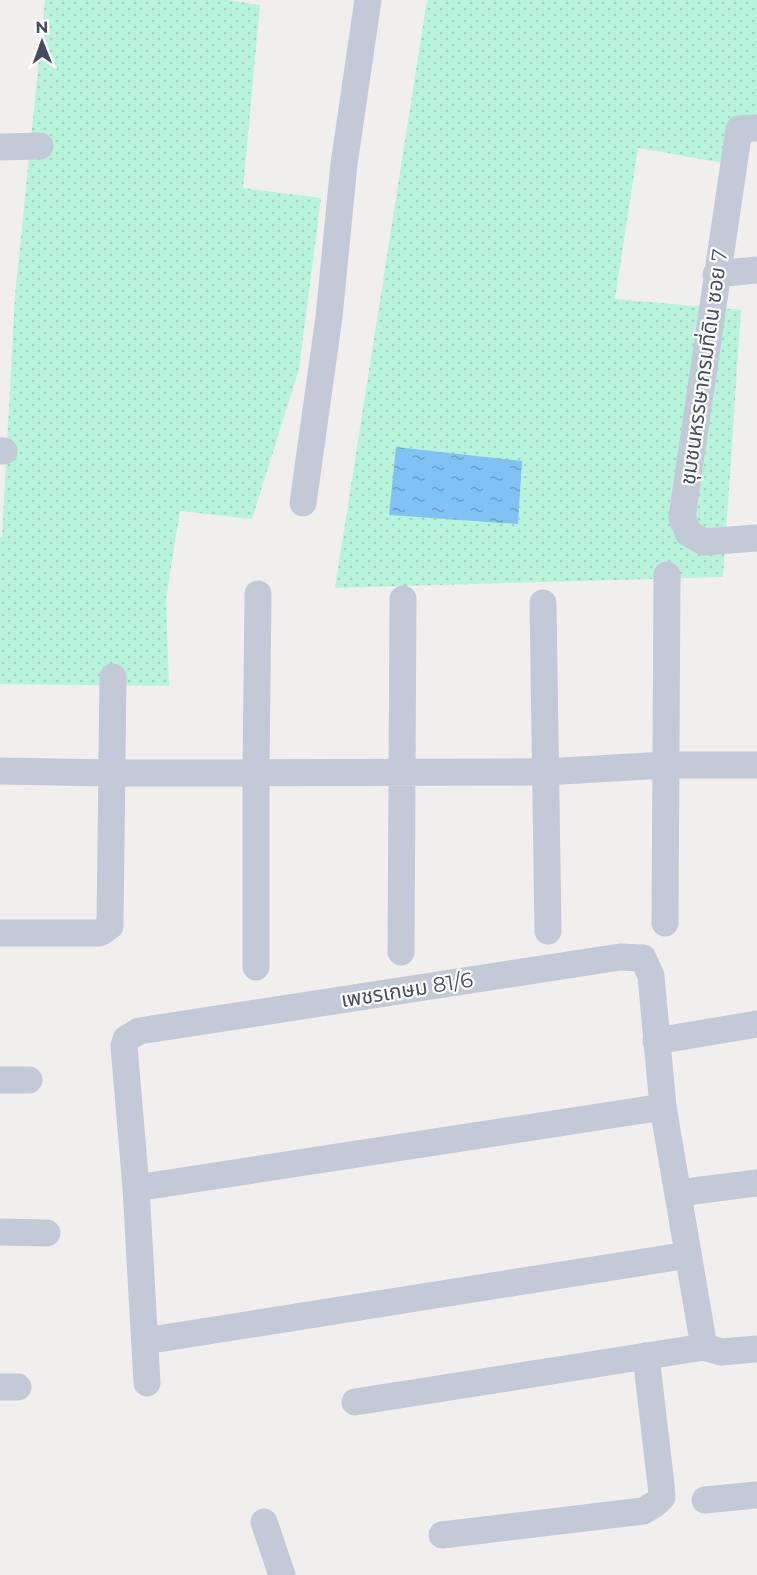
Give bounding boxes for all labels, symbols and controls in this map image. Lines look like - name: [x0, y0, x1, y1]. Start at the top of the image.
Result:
- north arrow: [12, 12, 72, 72]
- text: N: [35, 18, 48, 37]
- street label: ชุมชนหรรษากรมที่ดิน ซอย 7: [673, 247, 733, 486]
- street label: เพชรเกษม 81/6: [339, 967, 475, 1012]

